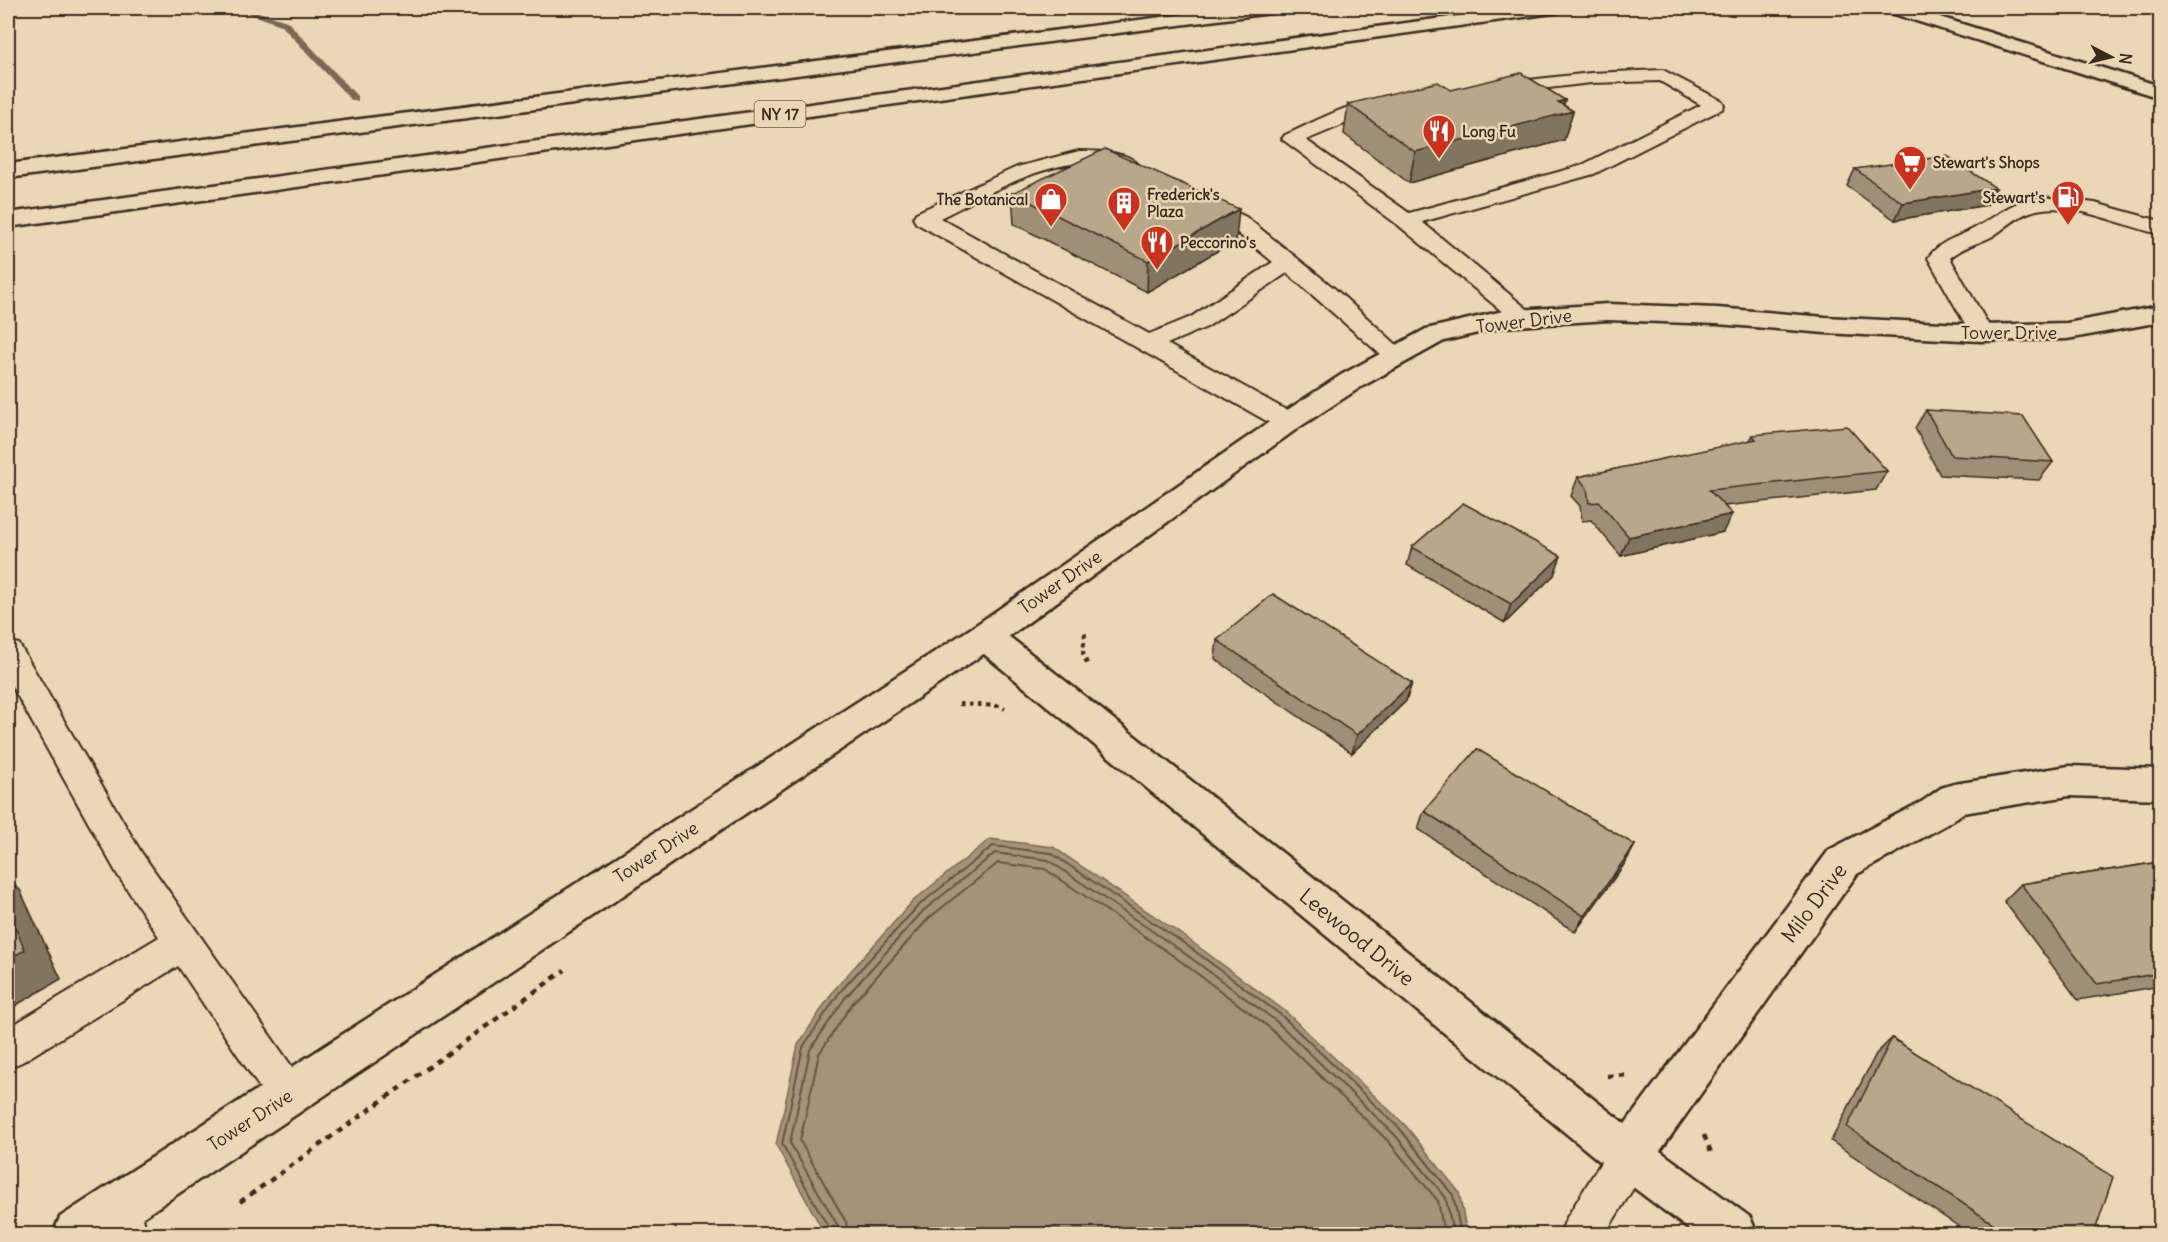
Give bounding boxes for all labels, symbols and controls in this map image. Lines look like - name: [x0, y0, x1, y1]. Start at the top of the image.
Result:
- north arrow: [2081, 27, 2141, 87]
- text: N: [2115, 52, 2136, 66]
- road number: NY 17: [754, 101, 806, 127]
- restaurant icon: Long Fu: [1421, 113, 1457, 160]
- place label: Long Fu: [1462, 122, 1516, 142]
- supermarket icon: Stewart's Shops: [1892, 144, 1928, 191]
- place label: Stewart's Shops: [1933, 153, 2040, 173]
- fuel station icon: Stewart's: [2050, 179, 2086, 226]
- shop icon: The Botanical: [1033, 181, 1069, 228]
- building icon: Frederick's Plaza: [1106, 185, 1142, 232]
- place label: Frederick's Plaza: [1147, 185, 1220, 221]
- place label: Stewart's: [1983, 188, 2045, 207]
- place label: The Botanical: [937, 190, 1028, 209]
- restaurant icon: Peccorino's: [1139, 224, 1175, 271]
- place label: Peccorino's: [1180, 233, 1256, 252]
- street label: Tower Drive: [1475, 304, 1573, 338]
- street label: Tower Drive: [1961, 321, 2057, 344]
- street label: Tower Drive: [1014, 545, 1106, 619]
- street label: Tower Drive: [609, 816, 703, 888]
- street label: Milo Drive: [1775, 858, 1853, 948]
- street label: Leewood Drive: [1294, 882, 1420, 992]
- street label: Tower Drive: [203, 1084, 297, 1156]

